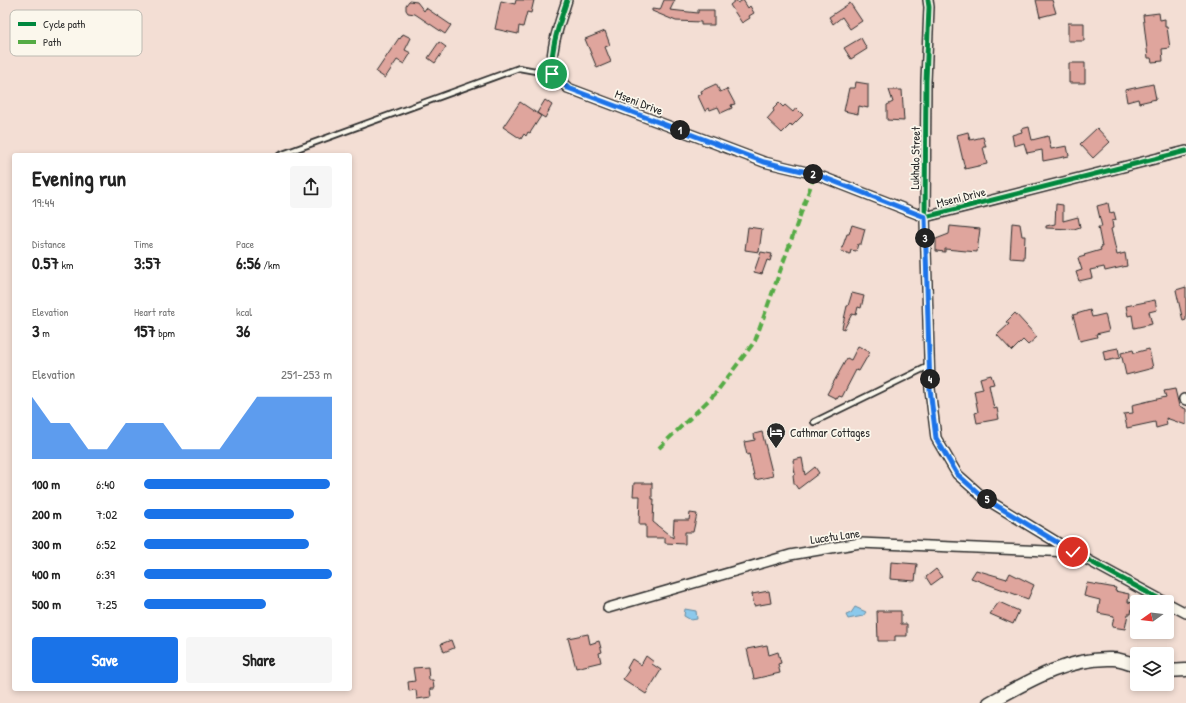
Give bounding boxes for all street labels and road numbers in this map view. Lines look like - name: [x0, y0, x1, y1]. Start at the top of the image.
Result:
- street label: Mseni Drive: [613, 85, 666, 119]
- street label: Lukhalo Street: [906, 126, 924, 190]
- street label: Mseni Drive: [935, 183, 988, 211]
- street label: Lucetu Lane: [809, 524, 861, 548]

